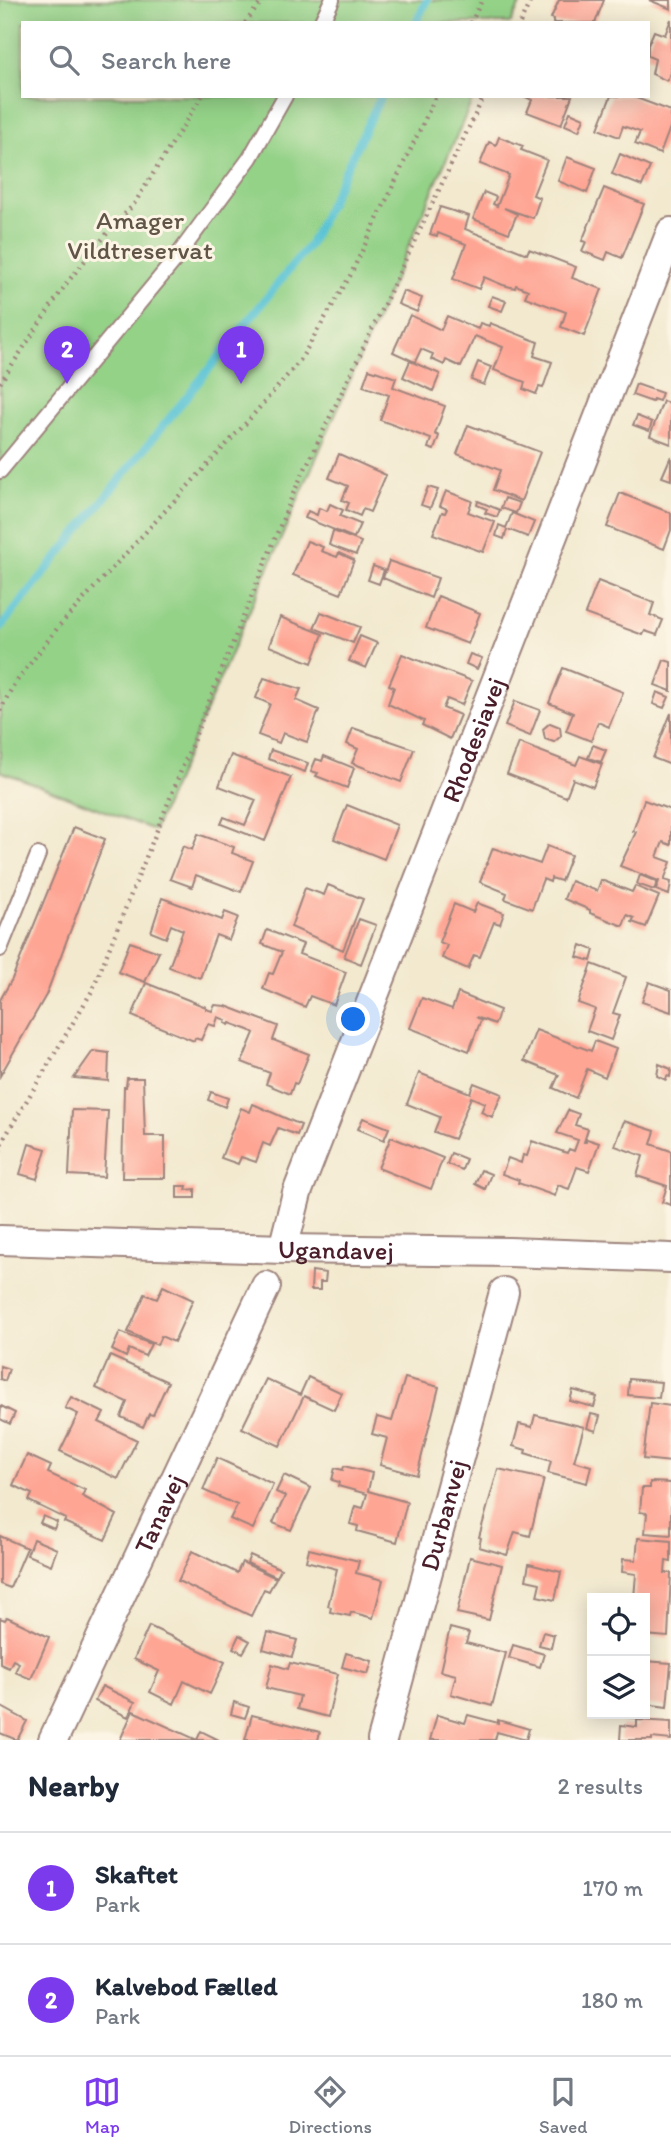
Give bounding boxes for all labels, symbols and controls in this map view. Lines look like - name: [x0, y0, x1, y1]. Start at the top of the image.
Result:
- search box: [21, 21, 650, 98]
- icon: search: [45, 41, 83, 79]
- text: Search here: [101, 44, 231, 76]
- park label: Amager Vildtreservat: [67, 204, 213, 266]
- pin: 2: [44, 326, 90, 384]
- pin: 1: [218, 326, 264, 384]
- street label: Rhodesiavej: [435, 673, 512, 807]
- your location: [336, 1002, 370, 1036]
- street label: Ugandavej: [278, 1233, 394, 1266]
- street label: Durbanvej: [413, 1456, 474, 1574]
- street label: Tanavej: [127, 1469, 192, 1559]
- map controls: [587, 1593, 650, 1719]
- button: locate: [587, 1593, 650, 1656]
- button: layers: [587, 1656, 650, 1719]
- text: Nearby: [28, 1767, 119, 1804]
- text: 2 results: [557, 1772, 643, 1800]
- text: Skaftet: [95, 1858, 178, 1890]
- text: 1: [46, 1874, 56, 1902]
- text: 170 m: [582, 1874, 643, 1902]
- text: Park: [95, 1890, 140, 1918]
- text: Kalvebod Fælled: [95, 1970, 278, 2002]
- text: 2: [45, 1986, 57, 2014]
- text: 180 m: [581, 1986, 643, 2014]
- text: Park: [95, 2002, 140, 2030]
- tab: Map: [83, 2073, 121, 2138]
- tab: Directions: [288, 2073, 372, 2138]
- tab: Saved: [539, 2073, 587, 2138]

